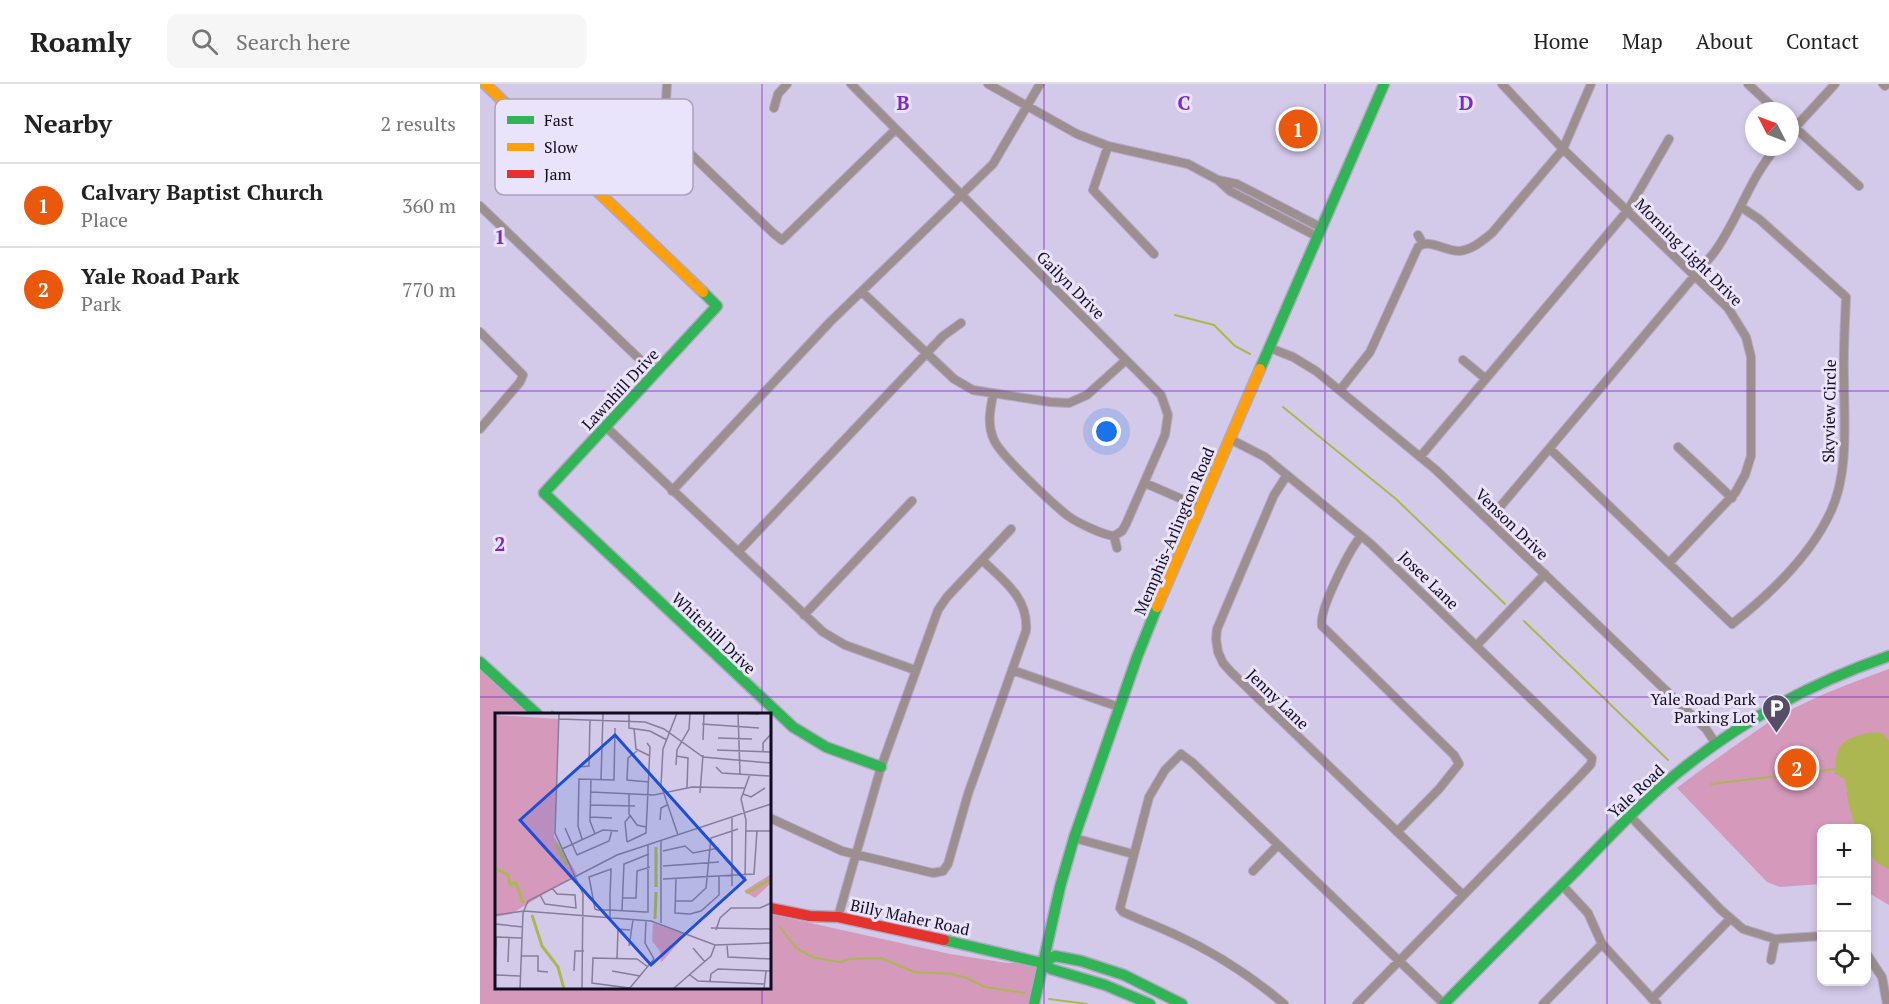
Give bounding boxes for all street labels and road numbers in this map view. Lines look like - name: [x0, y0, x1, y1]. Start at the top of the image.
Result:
- street label: Morning Light Drive: [1630, 193, 1748, 311]
- street label: Gailyn Drive: [1032, 246, 1110, 324]
- street label: Lawnhill Drive: [577, 344, 663, 434]
- street label: Skyview Circle: [1817, 359, 1841, 463]
- street label: Memphis-Arlington Road: [1129, 443, 1219, 618]
- street label: Venson Drive: [1470, 483, 1554, 565]
- street label: Josee Lane: [1394, 546, 1464, 614]
- street label: Whitehill Drive: [667, 587, 761, 679]
- street label: Jenny Lane: [1242, 664, 1314, 734]
- street label: Yale Road: [1603, 759, 1669, 823]
- street label: Billy Maher Road: [848, 894, 972, 940]

